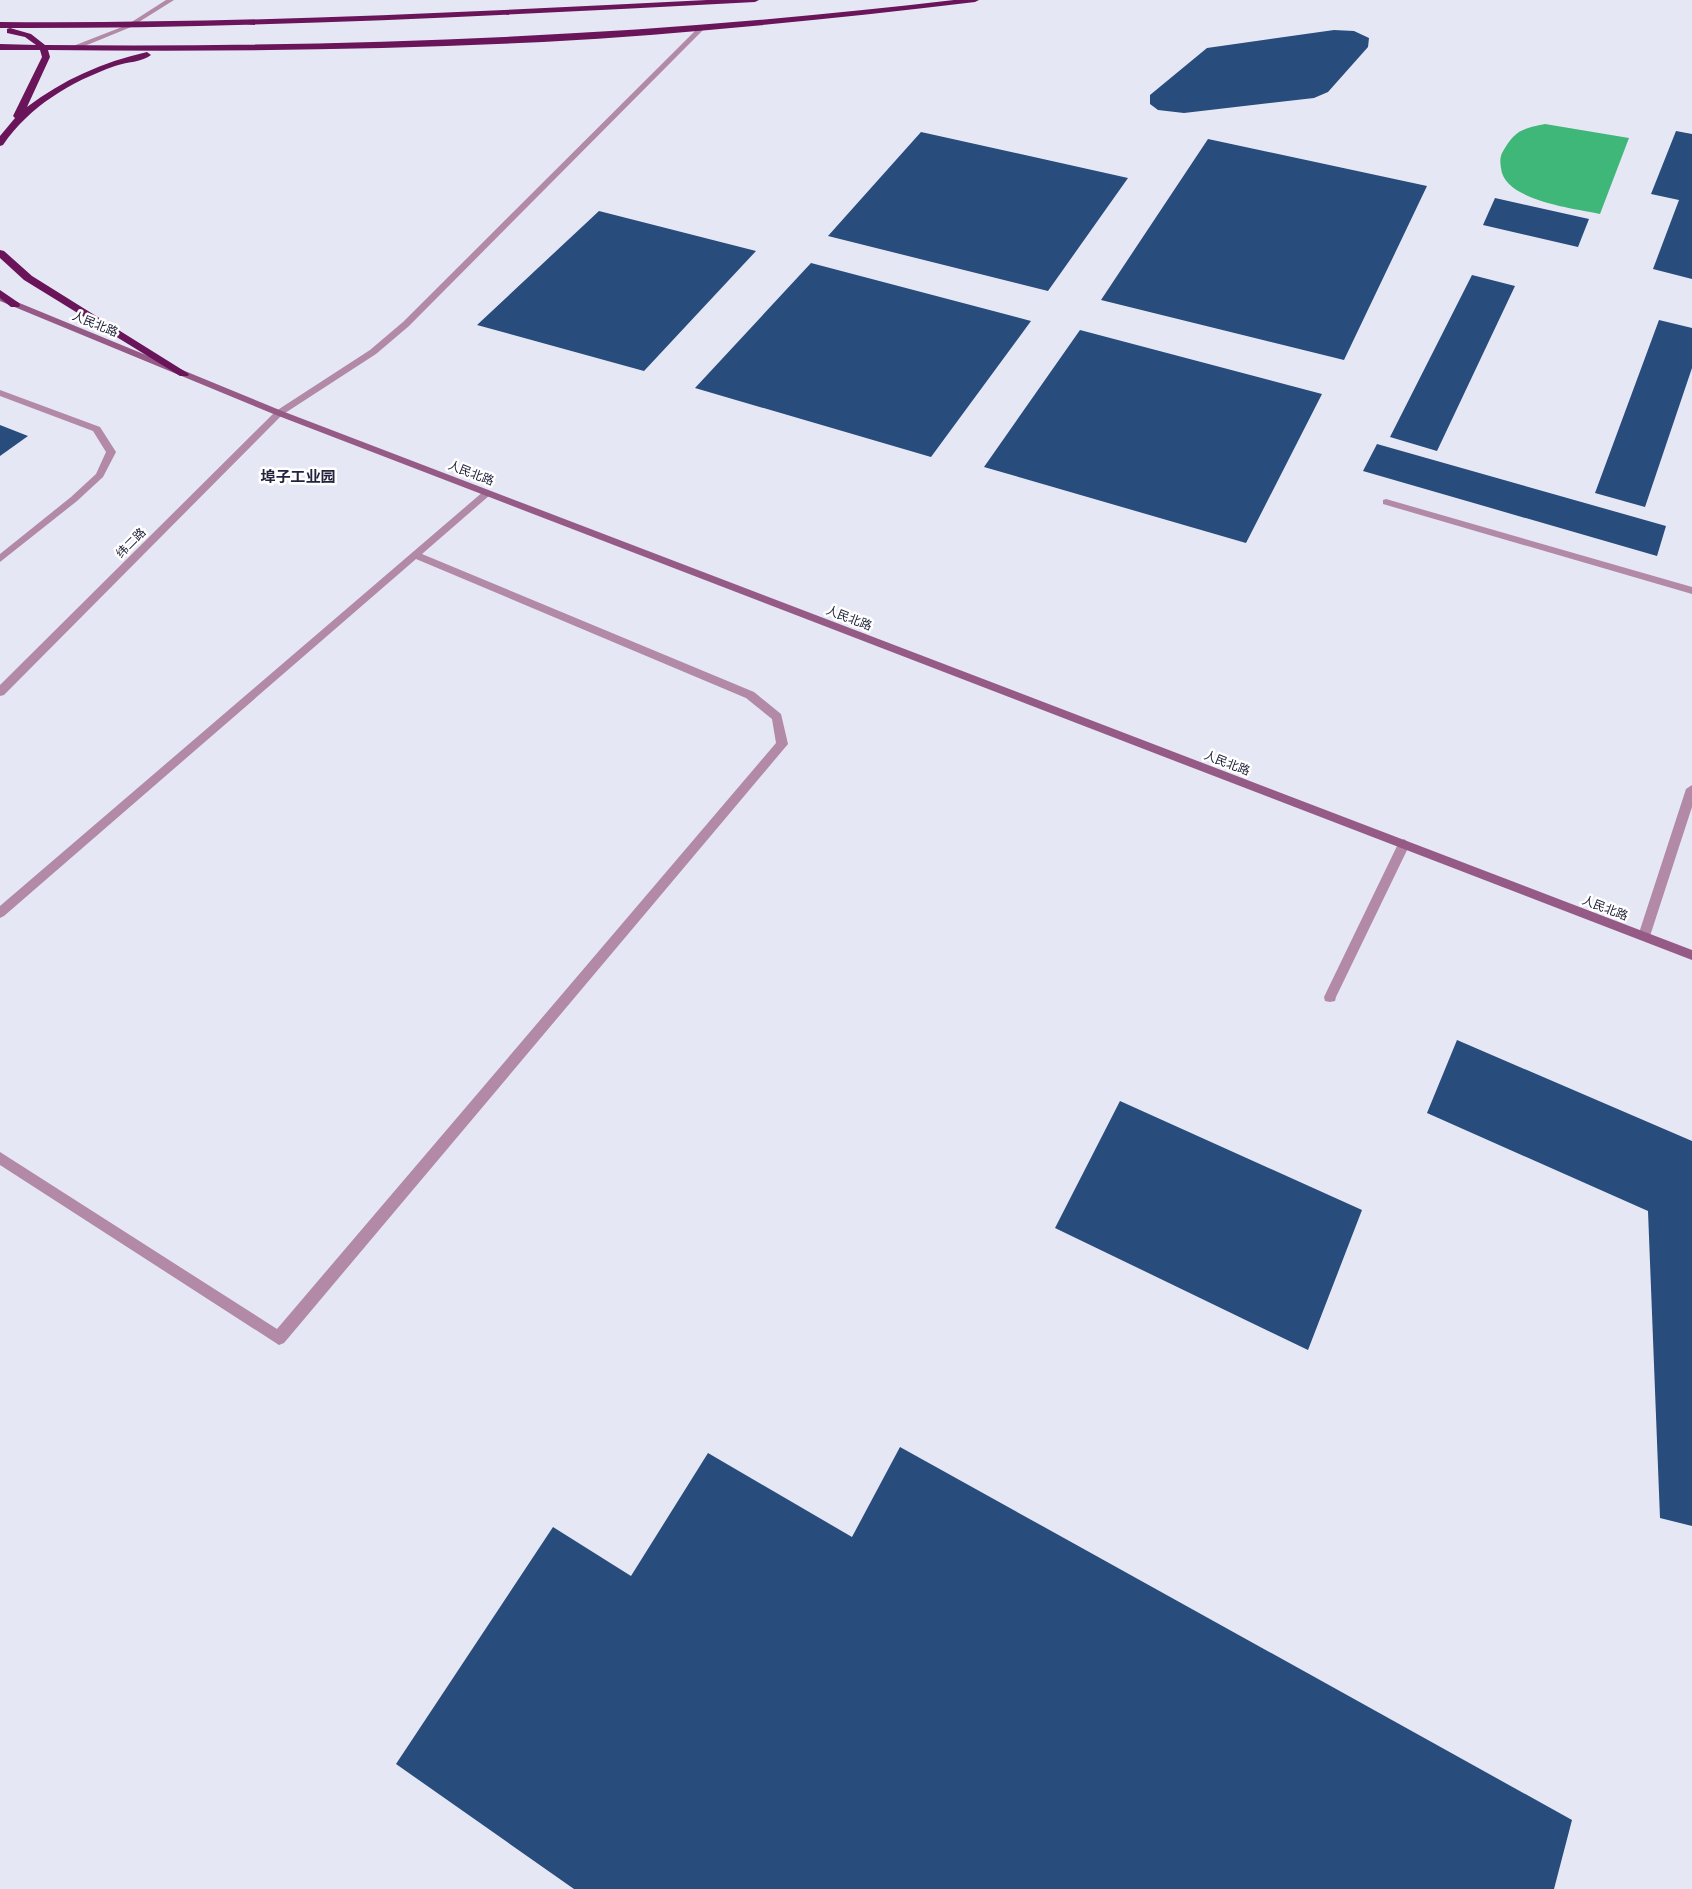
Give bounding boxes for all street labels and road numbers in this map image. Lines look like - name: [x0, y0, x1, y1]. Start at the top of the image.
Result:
- street label: 人民北路: [70, 309, 120, 339]
- street label: 人民北路: [446, 458, 496, 488]
- street label: 纬二路: [113, 525, 149, 561]
- street label: 人民北路: [824, 603, 874, 633]
- street label: 人民北路: [1202, 748, 1252, 778]
- street label: 人民北路: [1580, 893, 1630, 923]

